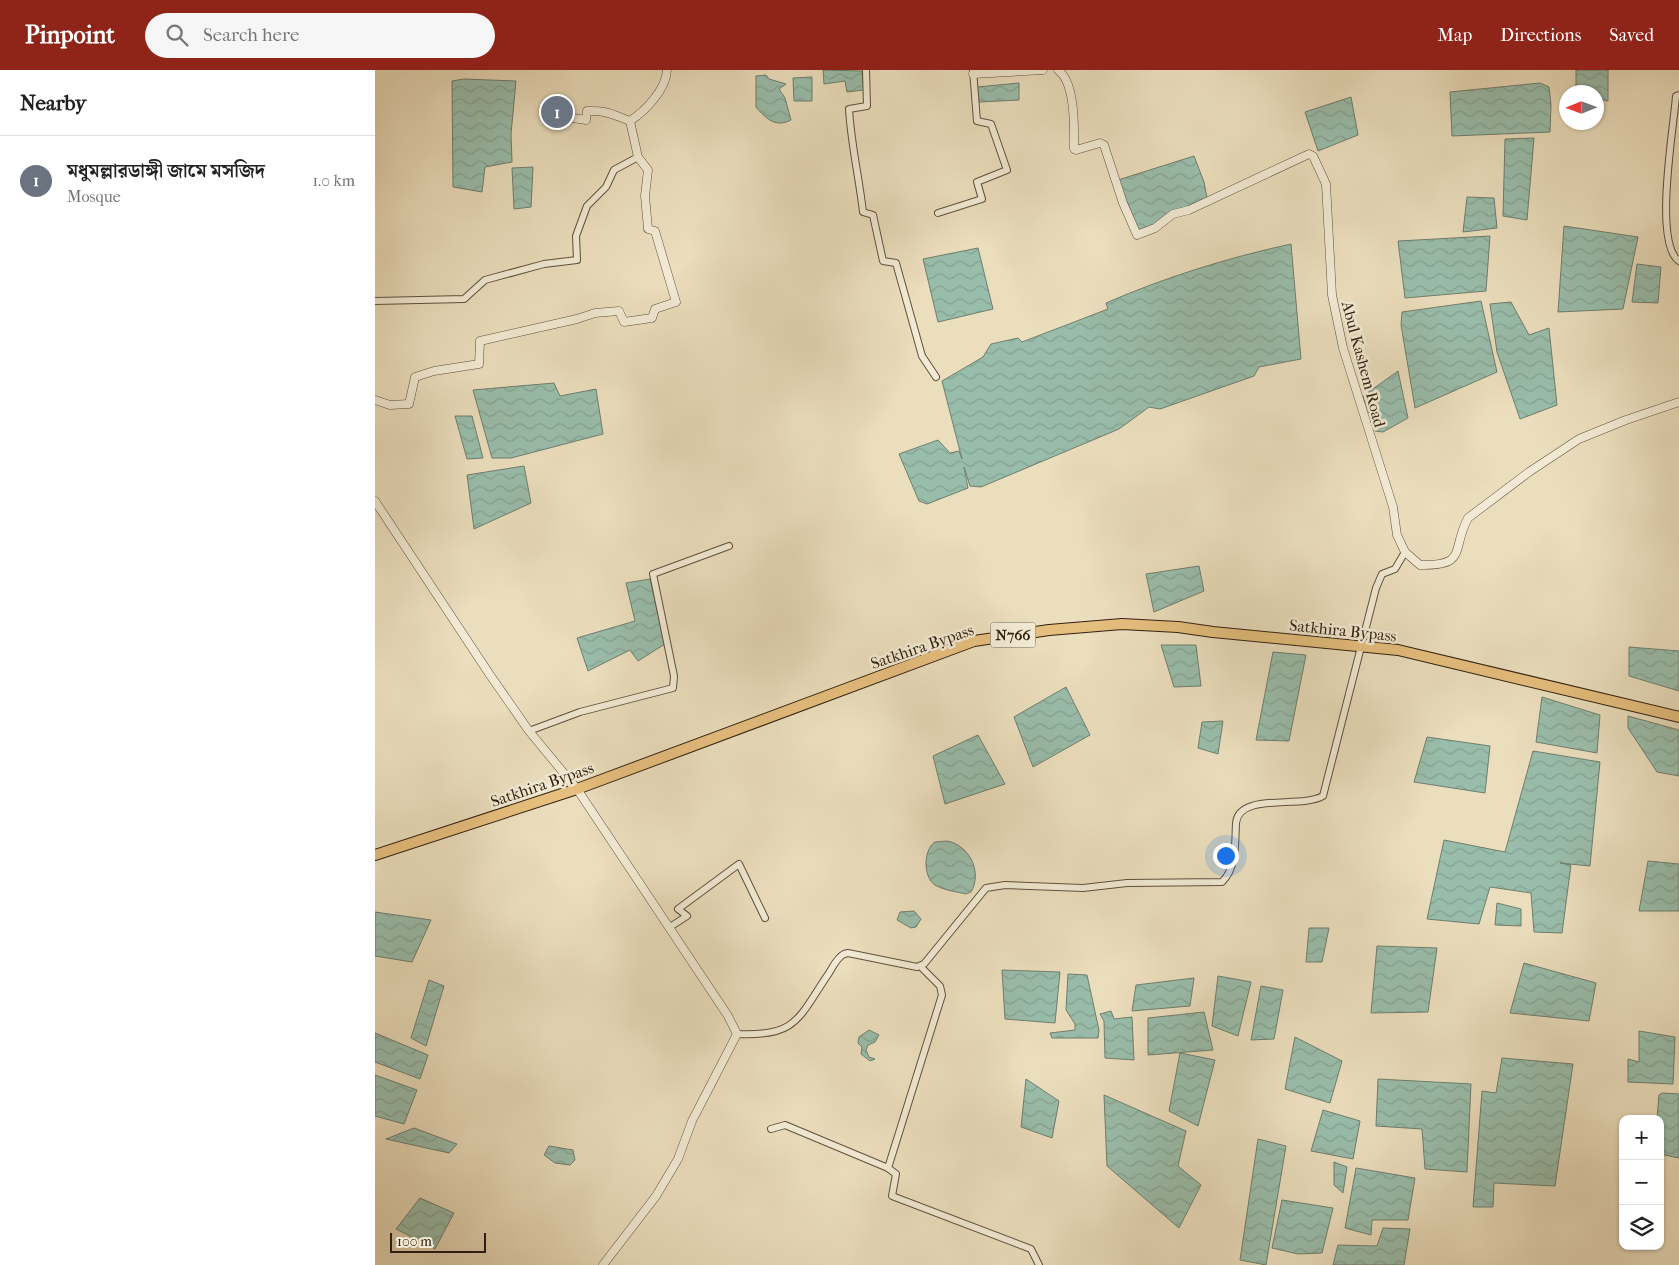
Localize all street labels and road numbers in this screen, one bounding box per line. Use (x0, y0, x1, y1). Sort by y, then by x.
street label: Abul Kashem Road (1337, 298, 1390, 430)
street label: Satkhira Bypass (1288, 615, 1398, 646)
street label: Satkhira Bypass (868, 620, 976, 673)
road number: N766 (991, 622, 1035, 648)
street label: Satkhira Bypass (488, 758, 596, 811)

